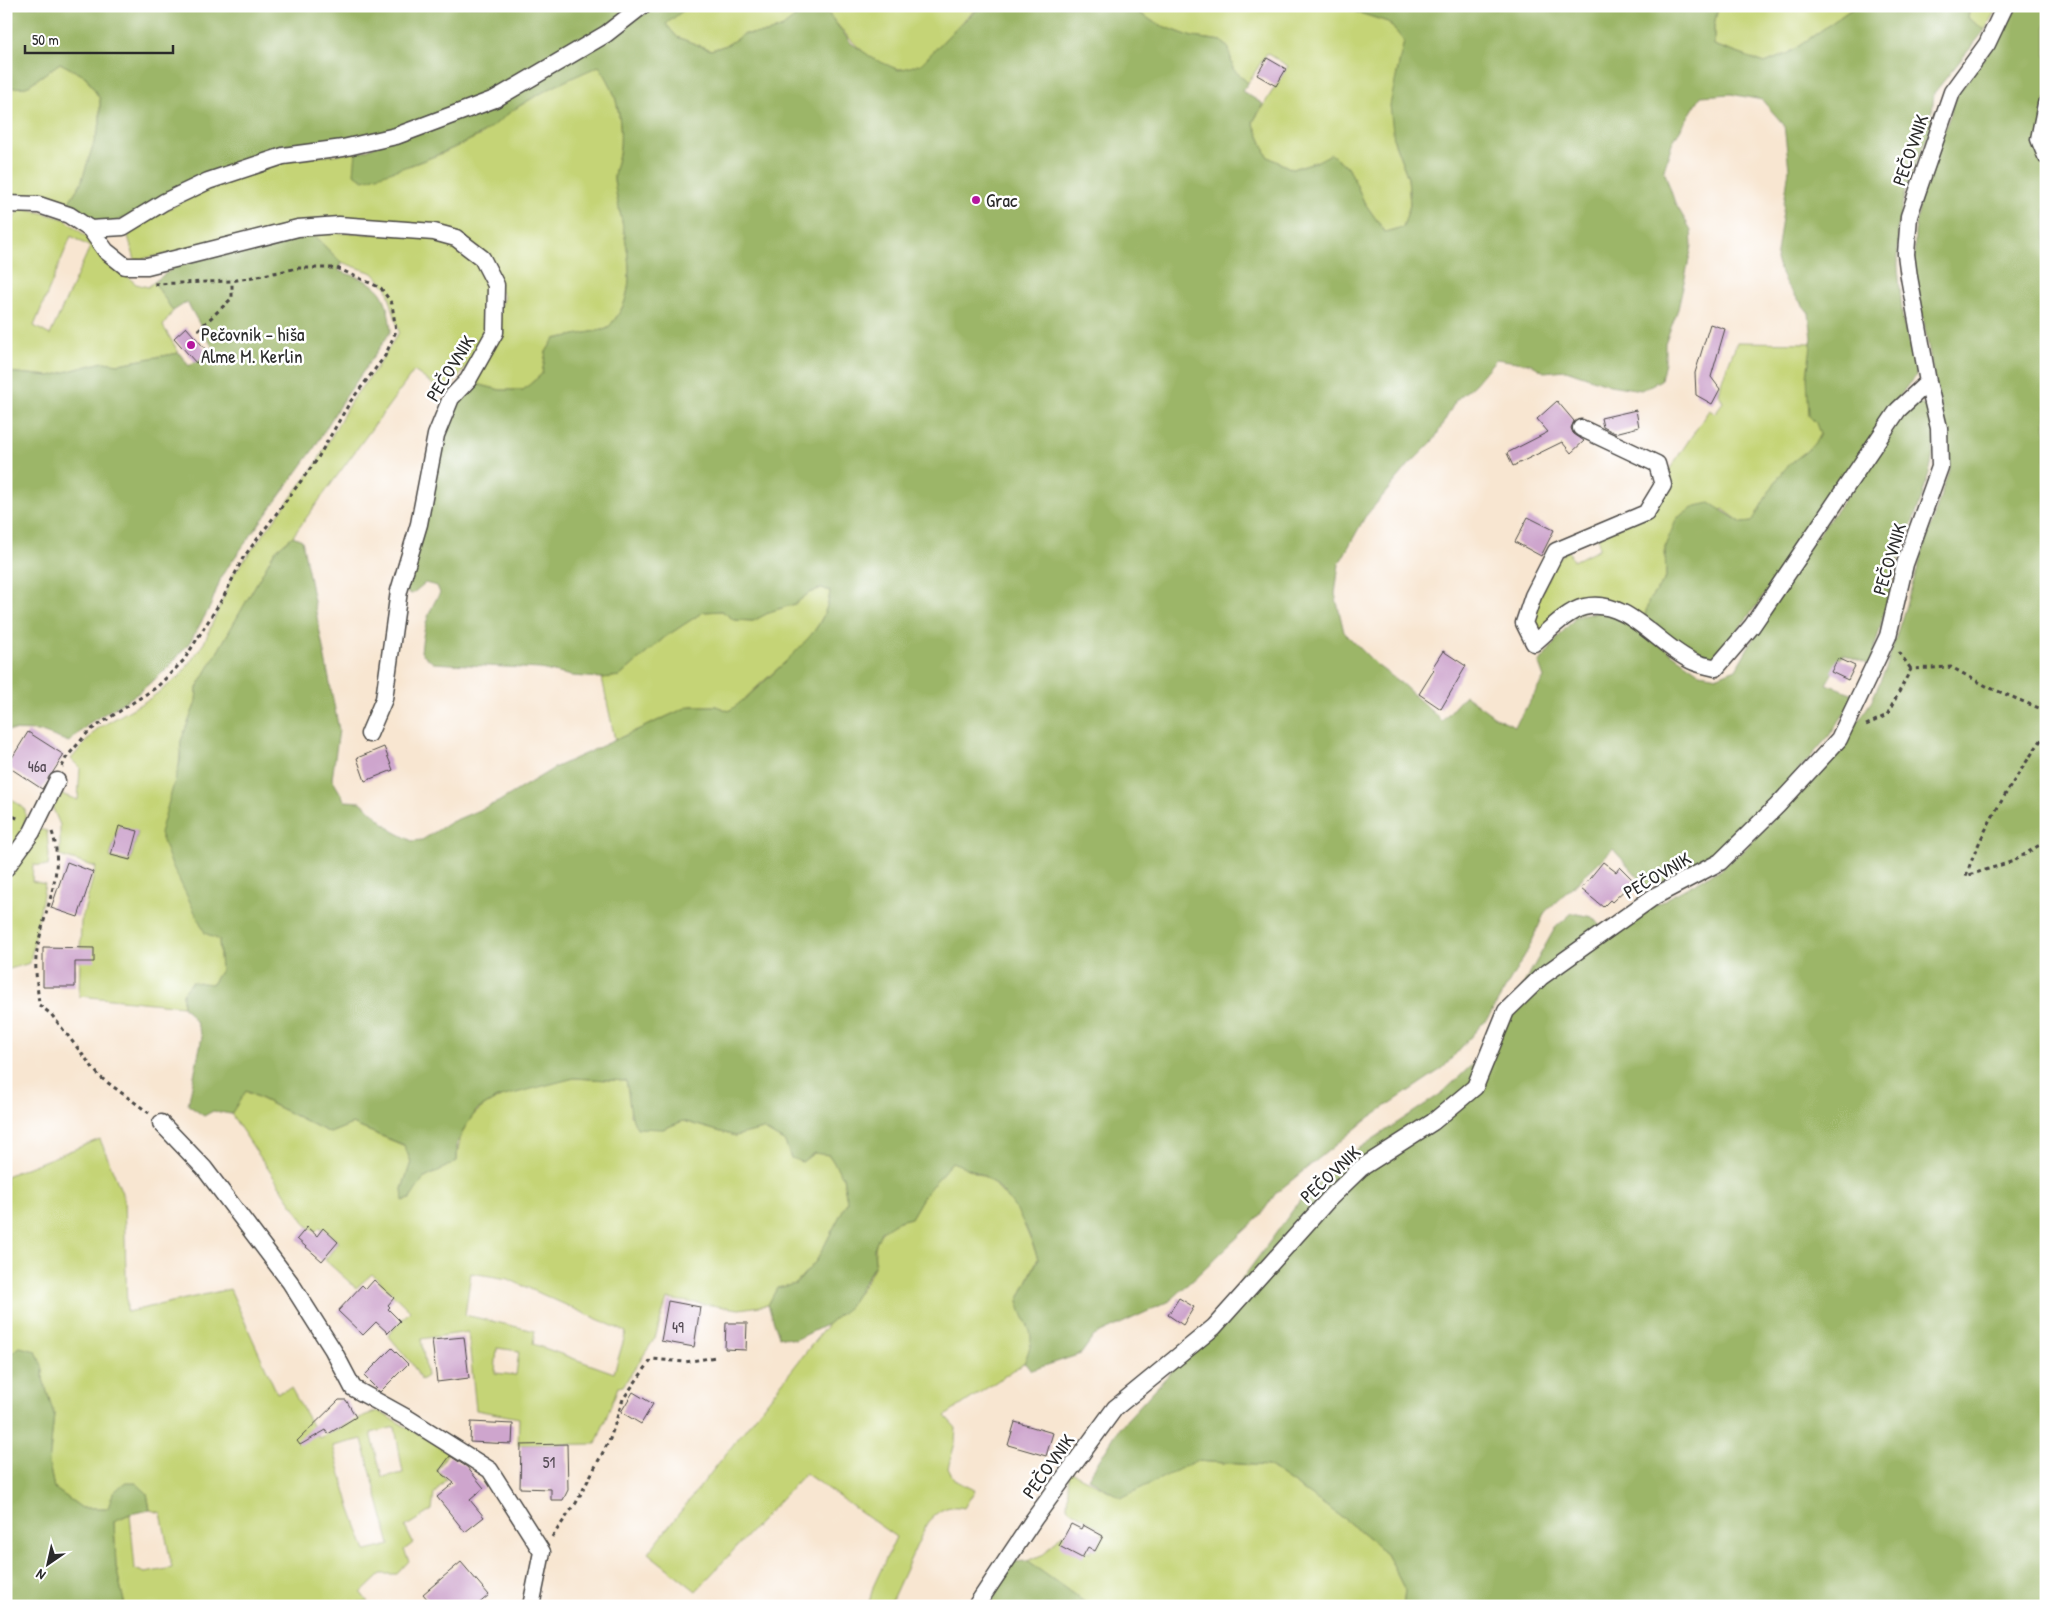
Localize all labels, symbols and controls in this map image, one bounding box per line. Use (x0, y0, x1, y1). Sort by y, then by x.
scale bar (25, 22, 172, 54)
text: 50 m (32, 29, 59, 50)
street label: PEČOVNIK (1886, 111, 1934, 189)
place label: Grac (986, 187, 1018, 213)
marker: Grac (970, 194, 982, 206)
place label: Pečovnik - hiša Alme M. Kerlin (201, 321, 305, 369)
street label: PEČOVNIK (419, 330, 481, 406)
marker: Pečovnik - hiša Alme M. Kerlin (185, 339, 197, 351)
street label: PEČOVNIK (1866, 520, 1912, 598)
house number: 46a (28, 755, 46, 777)
street label: PEČOVNIK (1619, 845, 1695, 905)
street label: PEČOVNIK (1294, 1139, 1366, 1209)
house number: 49 (672, 1316, 684, 1338)
street label: PEČOVNIK (1016, 1428, 1080, 1503)
house number: 51 (543, 1451, 555, 1473)
north arrow (22, 1540, 72, 1590)
text: N (32, 1565, 49, 1585)

